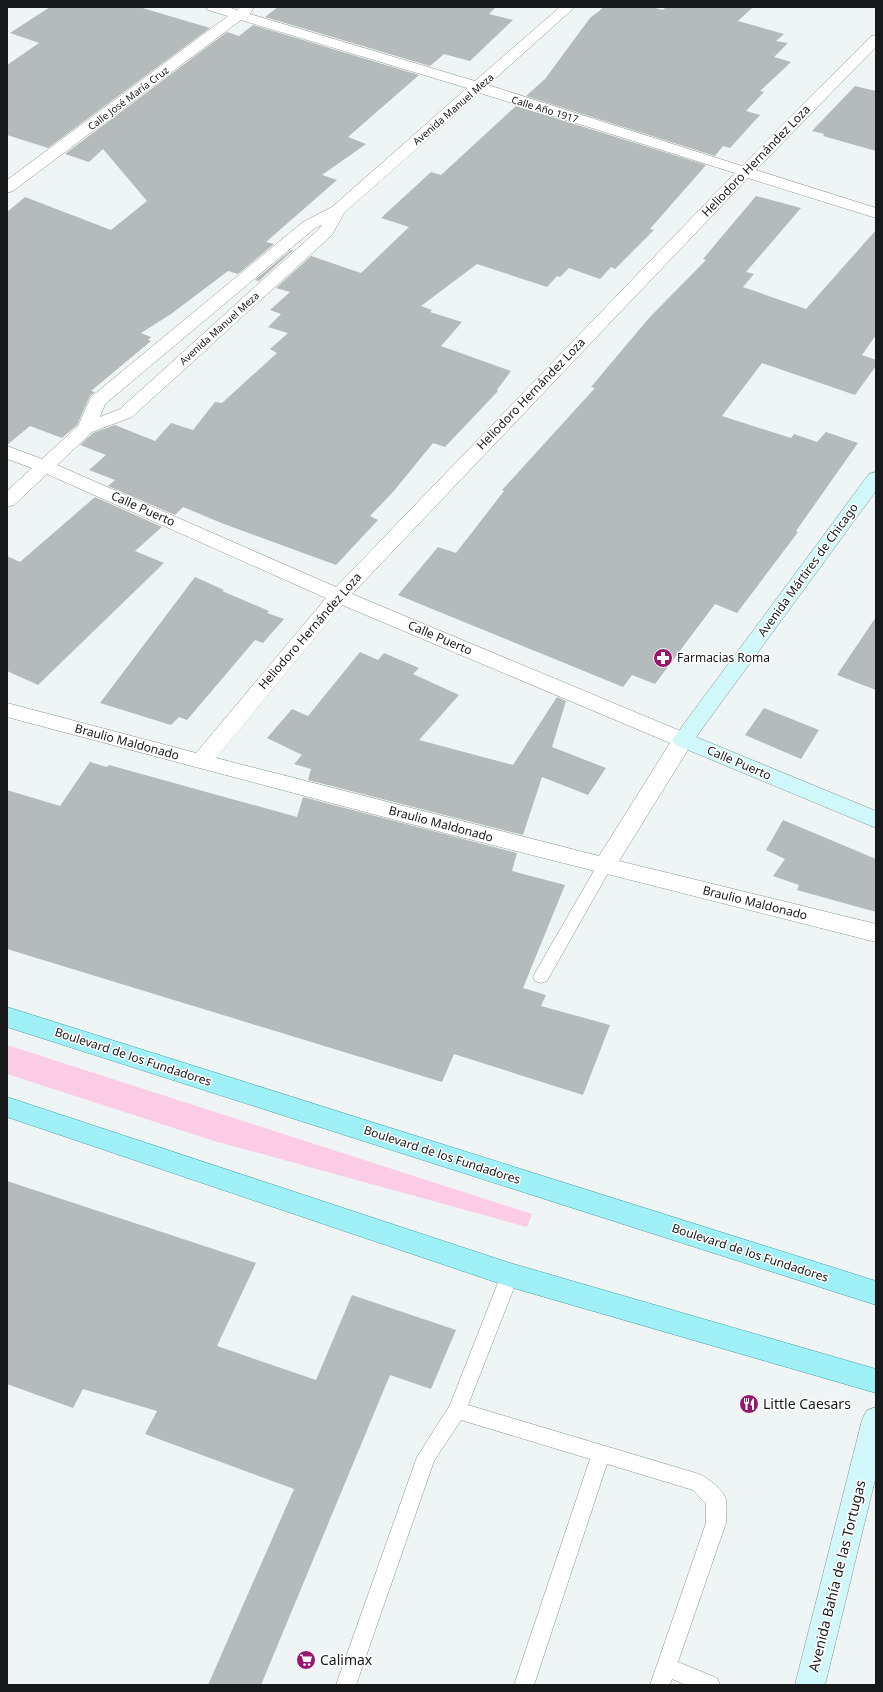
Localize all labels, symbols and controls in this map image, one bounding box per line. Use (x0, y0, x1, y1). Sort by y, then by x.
street label: Calle José María Cruz (85, 63, 172, 133)
street label: Avenida Manuel Meza (410, 70, 496, 148)
street label: Calle Año 1917 (510, 92, 581, 126)
street label: Heliodoro Hernández Loza (698, 101, 814, 220)
street label: Avenida Manuel Meza (176, 288, 262, 368)
street label: Heliodoro Hernández Loza (473, 334, 589, 453)
street label: Calle Puerto (109, 487, 178, 530)
street label: Avenida Mártires de Chicago (753, 500, 862, 640)
street label: Heliodoro Hernández Loza (254, 569, 365, 693)
street label: Calle Puerto (405, 616, 475, 659)
pharmacy icon: Farmacias Roma (652, 647, 674, 669)
place label: Farmacias Roma (677, 649, 770, 666)
street label: Braulio Maldonado (73, 719, 181, 764)
street label: Calle Puerto (704, 741, 774, 784)
street label: Braulio Maldonado (387, 801, 495, 846)
street label: Braulio Maldonado (701, 881, 809, 924)
street label: Boulevard de los Fundadores (53, 1023, 214, 1090)
street label: Boulevard de los Fundadores (362, 1121, 523, 1188)
street label: Boulevard de los Fundadores (670, 1219, 831, 1286)
restaurant icon: Little Caesars (738, 1393, 760, 1415)
place label: Little Caesars (763, 1394, 851, 1413)
street label: Avenida Bahía de las Tortugas (803, 1478, 870, 1674)
supermarket icon: Calimax (295, 1649, 317, 1671)
place label: Calimax (320, 1650, 373, 1669)

